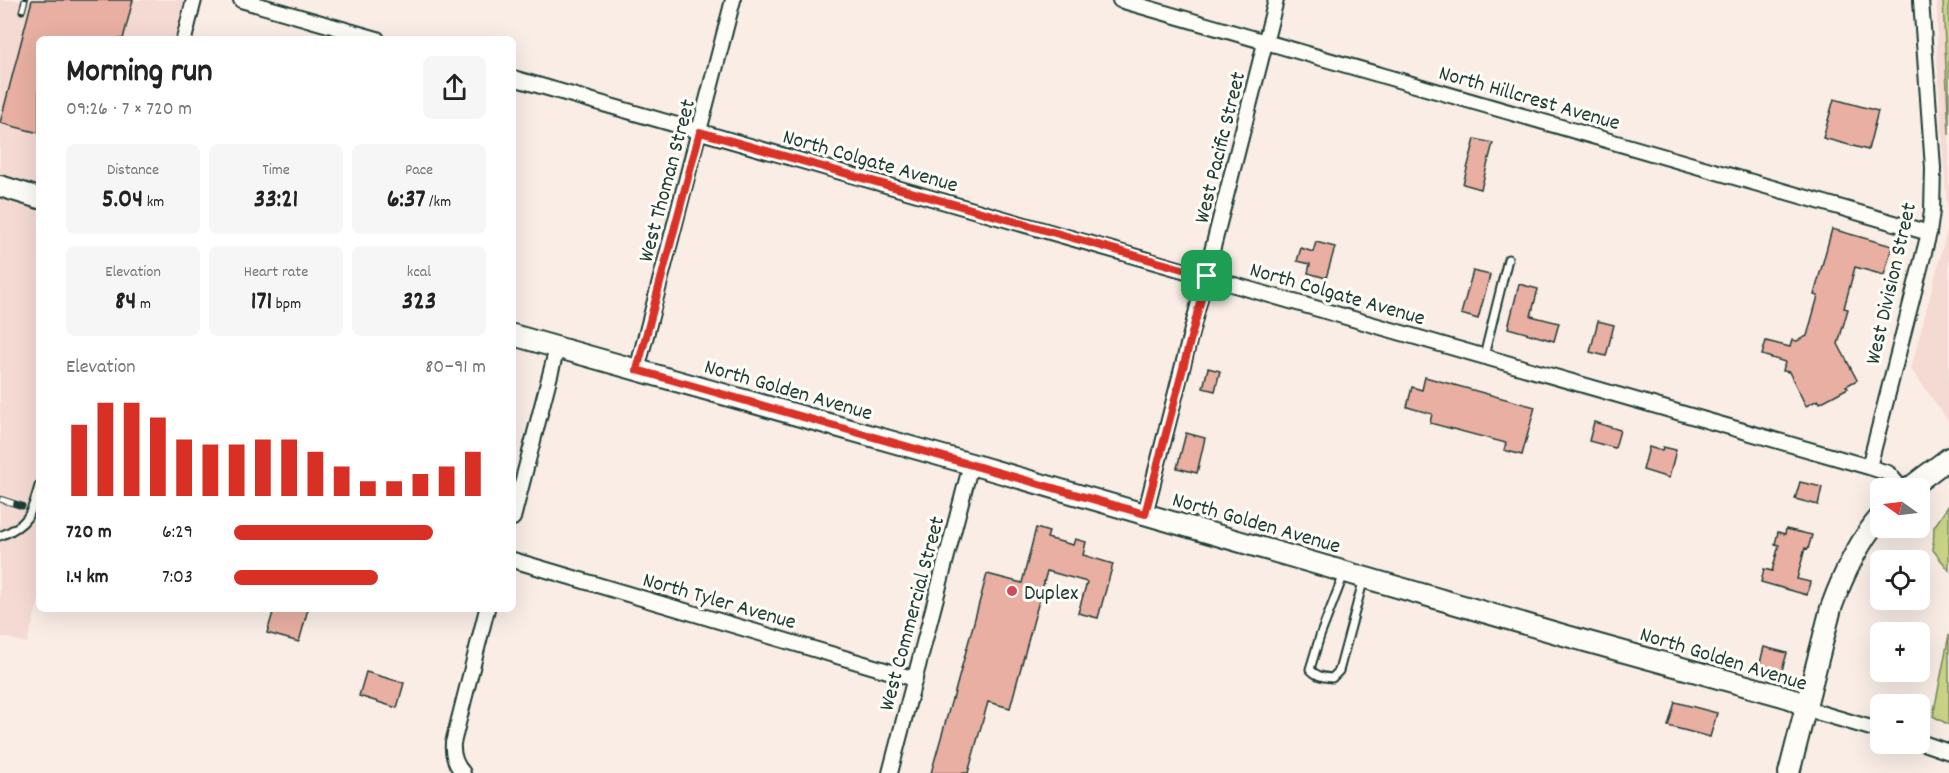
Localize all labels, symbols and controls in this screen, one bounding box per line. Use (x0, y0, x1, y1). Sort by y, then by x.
text: Morning run (66, 50, 213, 97)
button: share (423, 56, 486, 119)
street label: North Hillcrest Avenue (1435, 59, 1623, 140)
street label: West Pacific Street (1188, 69, 1255, 227)
text: 09:26 · 7 × 720 m (66, 96, 192, 124)
street label: West Thoman Street (632, 96, 705, 266)
street label: North Colgate Avenue (779, 123, 961, 202)
text: Distance (107, 159, 159, 182)
text: Time (262, 159, 290, 182)
text: Pace (405, 159, 433, 182)
text: 5.04 (102, 182, 143, 219)
text: 33:21 (254, 182, 298, 219)
text: 6:37 (387, 182, 425, 219)
text: km (143, 191, 164, 214)
text: /km (425, 191, 451, 214)
street label: West Division Street (1859, 200, 1926, 368)
pin (1181, 250, 1232, 301)
street label: North Colgate Avenue (1246, 256, 1428, 335)
icon: arrive (1190, 259, 1223, 292)
text: Elevation (105, 261, 161, 284)
text: Heart rate (244, 261, 308, 284)
text: kcal (407, 261, 431, 284)
text: 84 (115, 284, 136, 321)
text: 171 (251, 284, 272, 321)
text: 323 (402, 284, 436, 321)
text: m (136, 293, 151, 316)
text: bpm (272, 293, 301, 316)
street label: North Golden Avenue (700, 353, 876, 430)
text: Elevation (66, 354, 136, 382)
text: 80–91 m (425, 354, 486, 382)
north arrow (1870, 478, 1930, 538)
map controls (1870, 478, 1930, 754)
street label: North Golden Avenue (1168, 486, 1344, 563)
street label: West Commercial Street (872, 513, 954, 715)
text: 720 m (66, 519, 112, 547)
text: 6:29 (162, 519, 193, 547)
button: locate (1870, 550, 1930, 610)
text: 1.4 km (66, 564, 109, 592)
text: 7:03 (162, 564, 193, 592)
street label: North Tyler Avenue (639, 566, 799, 639)
place label: Duplex (1024, 579, 1078, 610)
marker: Duplex (1005, 584, 1019, 598)
street label: North Golden Avenue (1635, 620, 1811, 701)
button: + (1870, 622, 1930, 682)
button: − (1870, 694, 1930, 754)

